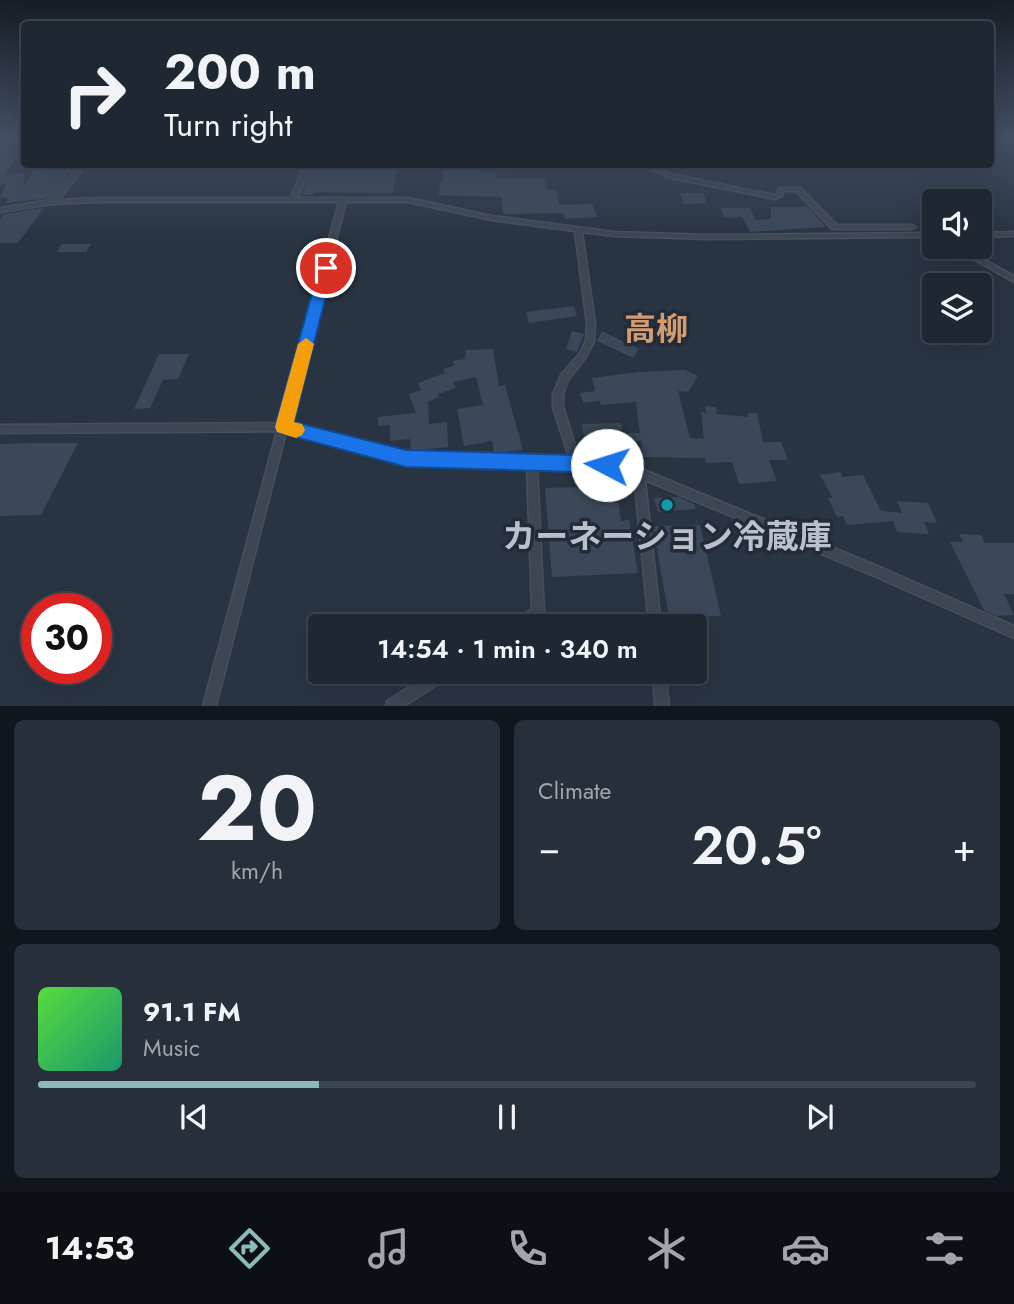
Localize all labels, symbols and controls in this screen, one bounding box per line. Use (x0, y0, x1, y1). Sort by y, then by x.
text: 200 m (164, 37, 316, 107)
icon: right (49, 49, 140, 140)
text: Turn right (164, 102, 293, 148)
map controls (922, 189, 992, 343)
button: sound (922, 189, 992, 259)
pin (296, 238, 356, 298)
icon: arrive (307, 249, 345, 287)
button: layers (922, 273, 992, 343)
district label: 高柳 (624, 306, 688, 352)
position arrow (570, 428, 644, 502)
marker: カーネーション冷蔵庫 (659, 497, 675, 513)
place label: カーネーション冷蔵庫 (502, 513, 832, 560)
speed limit sign: 30 (21, 593, 112, 684)
text: 14:54 · 1 min · 340 m (377, 630, 638, 668)
text: 20 (197, 743, 317, 874)
text: Climate (538, 774, 611, 808)
text: 20.5° (692, 808, 821, 884)
text: − (538, 820, 560, 875)
text: + (953, 820, 976, 875)
text: km/h (231, 854, 283, 888)
text: 91.1 FM (143, 993, 241, 1031)
text: Music (143, 1031, 200, 1065)
icon: previous (175, 1098, 213, 1136)
icon: pause (488, 1098, 526, 1136)
icon: next (801, 1098, 839, 1136)
icon: directions (225, 1224, 274, 1273)
icon: music (364, 1224, 413, 1273)
icon: phone (503, 1224, 552, 1273)
icon: climate (642, 1224, 691, 1273)
icon: car (781, 1224, 830, 1273)
icon: filters (920, 1224, 969, 1273)
text: 14:53 (45, 1225, 134, 1271)

